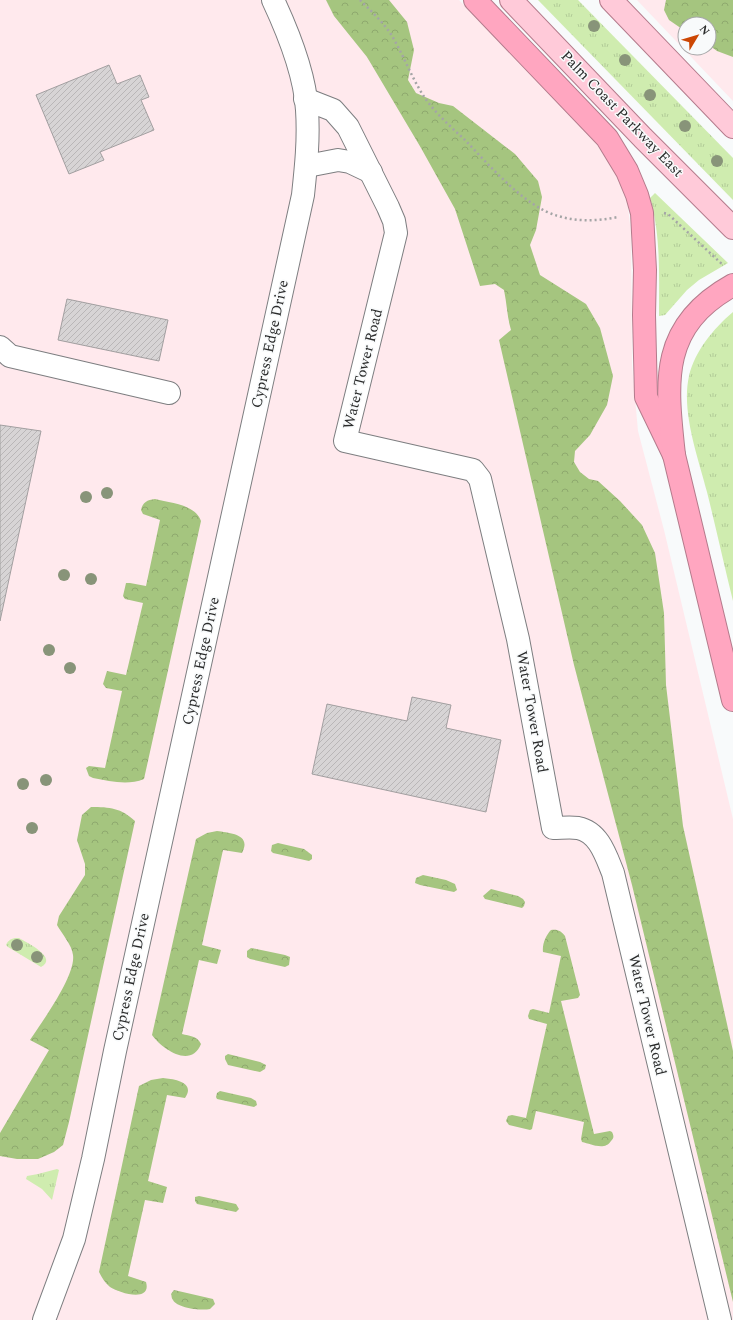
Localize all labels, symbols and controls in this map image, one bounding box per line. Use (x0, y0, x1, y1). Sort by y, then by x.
north arrow (677, 16, 717, 56)
text: N (695, 21, 714, 39)
street label: Palm Coast Parkway East (555, 45, 689, 183)
street label: Cypress Edge Drive (245, 278, 295, 410)
street label: Water Tower Road (337, 306, 389, 432)
street label: Cypress Edge Drive (176, 595, 226, 727)
street label: Water Tower Road (510, 649, 554, 775)
street label: Cypress Edge Drive (106, 911, 156, 1043)
street label: Water Tower Road (622, 952, 672, 1078)

